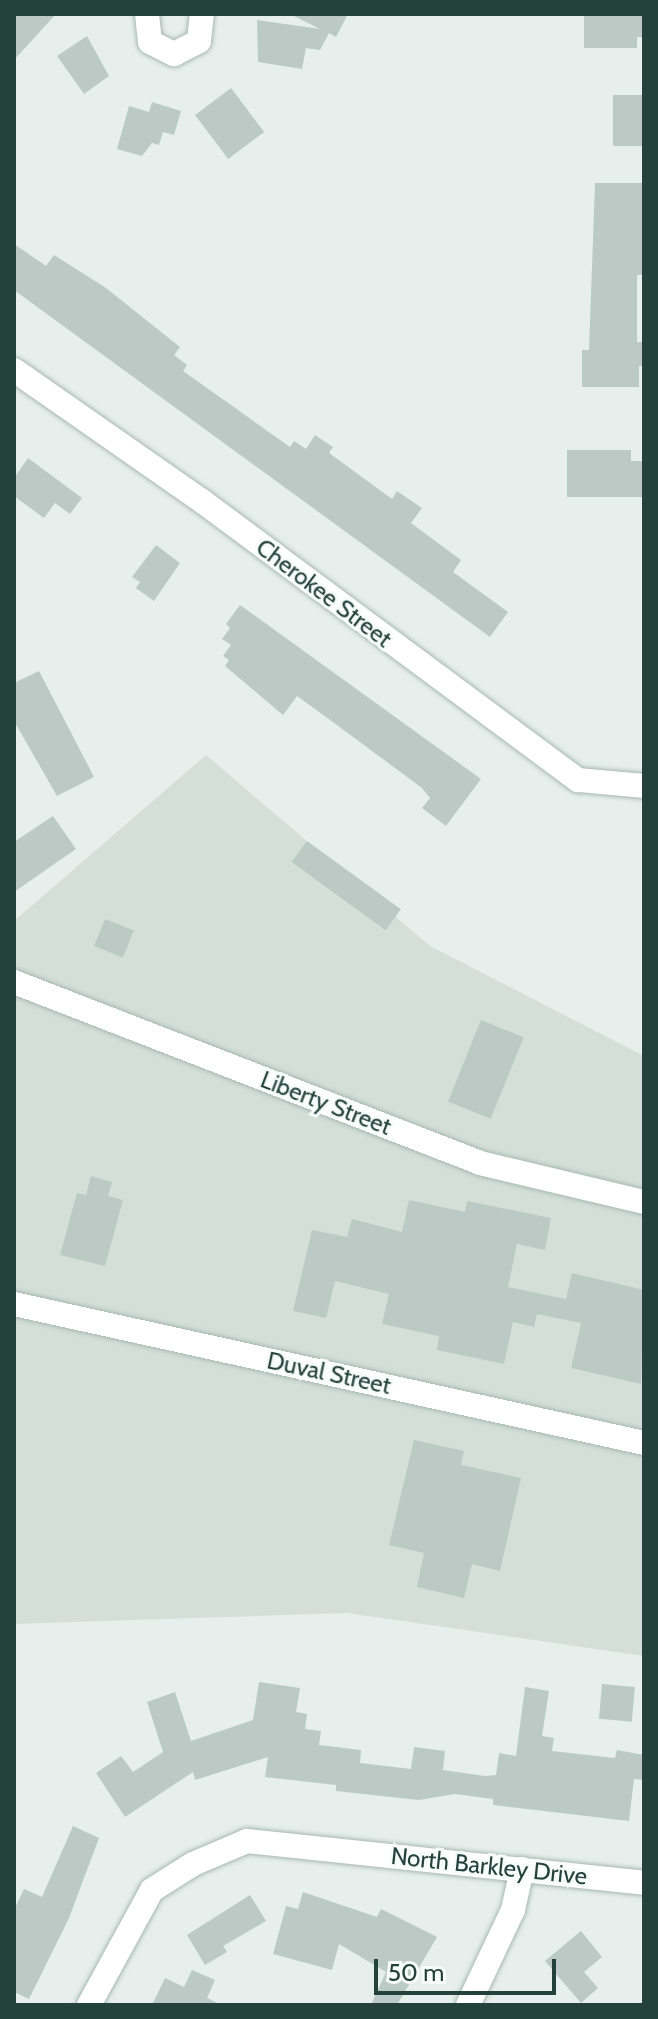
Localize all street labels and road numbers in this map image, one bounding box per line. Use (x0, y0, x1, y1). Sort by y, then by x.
street label: Cherokee Street (250, 533, 398, 653)
street label: Liberty Street (257, 1065, 395, 1141)
street label: Duval Street (264, 1346, 394, 1400)
street label: North Barkley Drive (389, 1841, 589, 1891)

